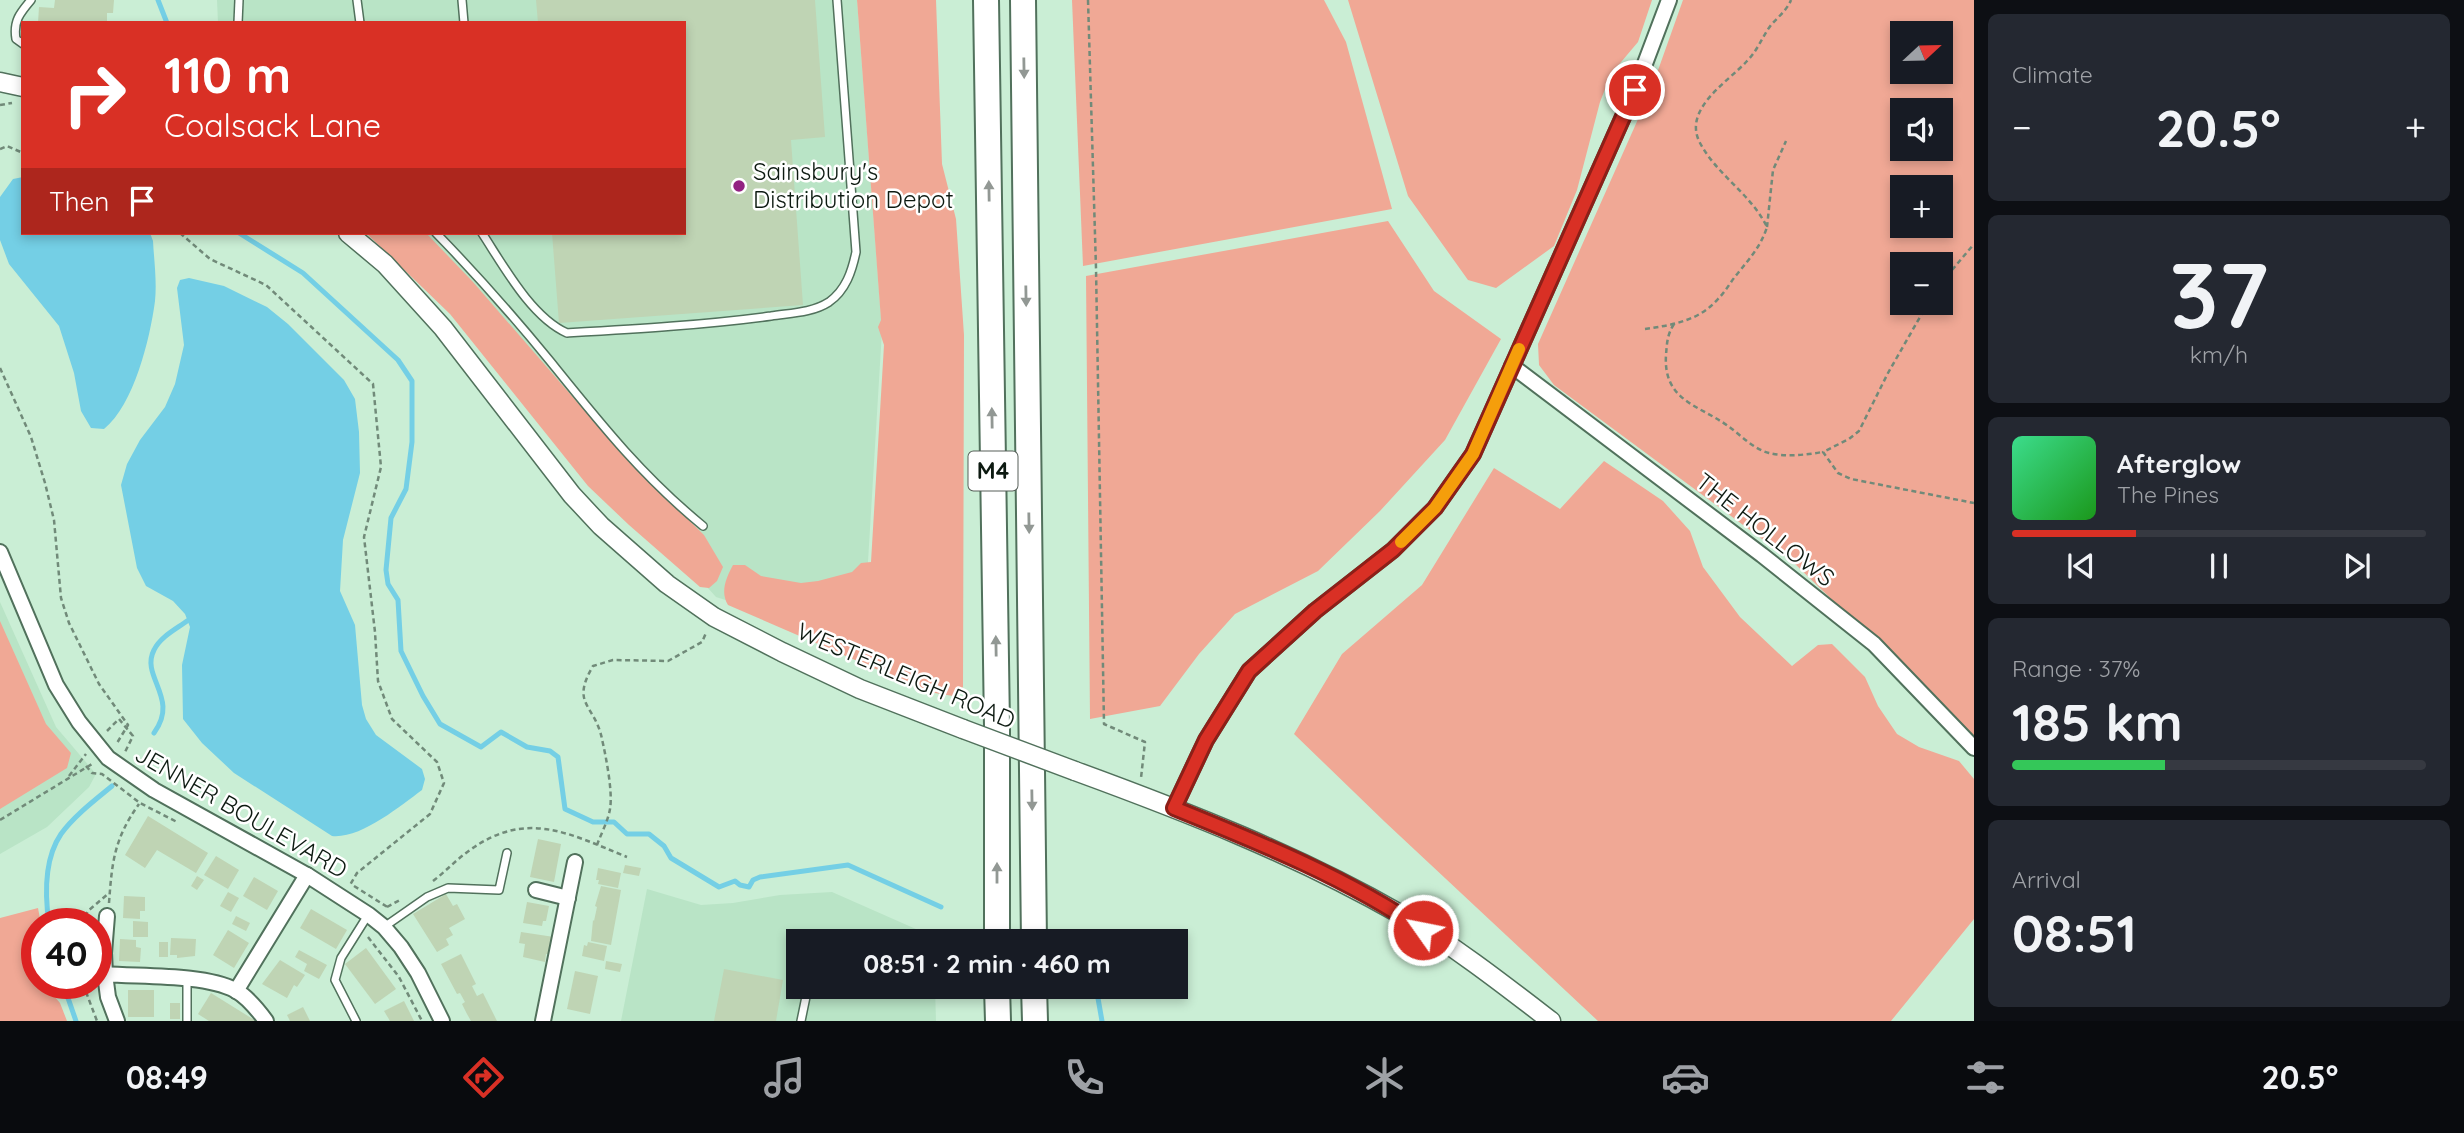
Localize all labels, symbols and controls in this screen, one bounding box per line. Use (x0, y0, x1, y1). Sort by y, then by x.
north arrow (1890, 21, 1953, 84)
map controls (1890, 21, 1953, 315)
text: 110 m (164, 44, 291, 105)
icon: right (49, 49, 140, 140)
one-way arrow (1018, 57, 1030, 79)
pin (1605, 60, 1665, 120)
text: Climate (2012, 60, 2093, 89)
icon: arrive (1616, 71, 1654, 109)
text: 20.5° (2156, 95, 2281, 160)
button: sound (1890, 98, 1953, 161)
text: − (2012, 103, 2032, 151)
text: + (2405, 103, 2426, 151)
text: Coalsack Lane (164, 105, 381, 145)
place label: Sainsbury's Distribution Depot (753, 156, 954, 214)
button: + (1890, 175, 1953, 238)
marker: Sainsbury's Distribution Depot (731, 178, 747, 194)
one-way arrow (983, 180, 995, 202)
icon: arrive (123, 182, 161, 220)
text: Then (49, 185, 109, 218)
text: 37 (2170, 237, 2268, 351)
button: − (1890, 252, 1953, 315)
one-way arrow (1021, 285, 1032, 307)
text: km/h (2190, 340, 2248, 369)
one-way arrow (987, 407, 998, 429)
text: Afterglow (2117, 447, 2241, 480)
road number: M4 (968, 452, 1018, 491)
street label: THE HOLLOWS (1690, 466, 1841, 593)
text: The Pines (2117, 480, 2219, 509)
one-way arrow (1023, 512, 1035, 534)
icon: previous (2062, 547, 2100, 585)
icon: pause (2200, 547, 2238, 585)
icon: next (2338, 547, 2376, 585)
street label: WESTERLEIGH ROAD (793, 615, 1020, 735)
one-way arrow (990, 635, 1002, 657)
text: Range · 37% (2012, 654, 2140, 683)
text: 185 km (2012, 689, 2183, 754)
street label: JENNER BOULEVARD (130, 738, 353, 884)
one-way arrow (1026, 789, 1038, 811)
one-way arrow (991, 862, 1003, 884)
text: Arrival (2012, 865, 2081, 894)
position arrow (1386, 893, 1460, 967)
text: 08:51 (2012, 900, 2137, 965)
speed limit sign: 40 (21, 908, 112, 999)
text: 08:51 · 2 min · 460 m (863, 947, 1111, 980)
icon: directions (459, 1053, 508, 1102)
icon: music (760, 1053, 809, 1102)
icon: phone (1060, 1053, 1109, 1102)
icon: climate (1360, 1053, 1409, 1102)
icon: car (1661, 1053, 1710, 1102)
icon: filters (1961, 1053, 2010, 1102)
text: 08:49 (126, 1057, 208, 1097)
text: 20.5° (2261, 1057, 2338, 1097)

